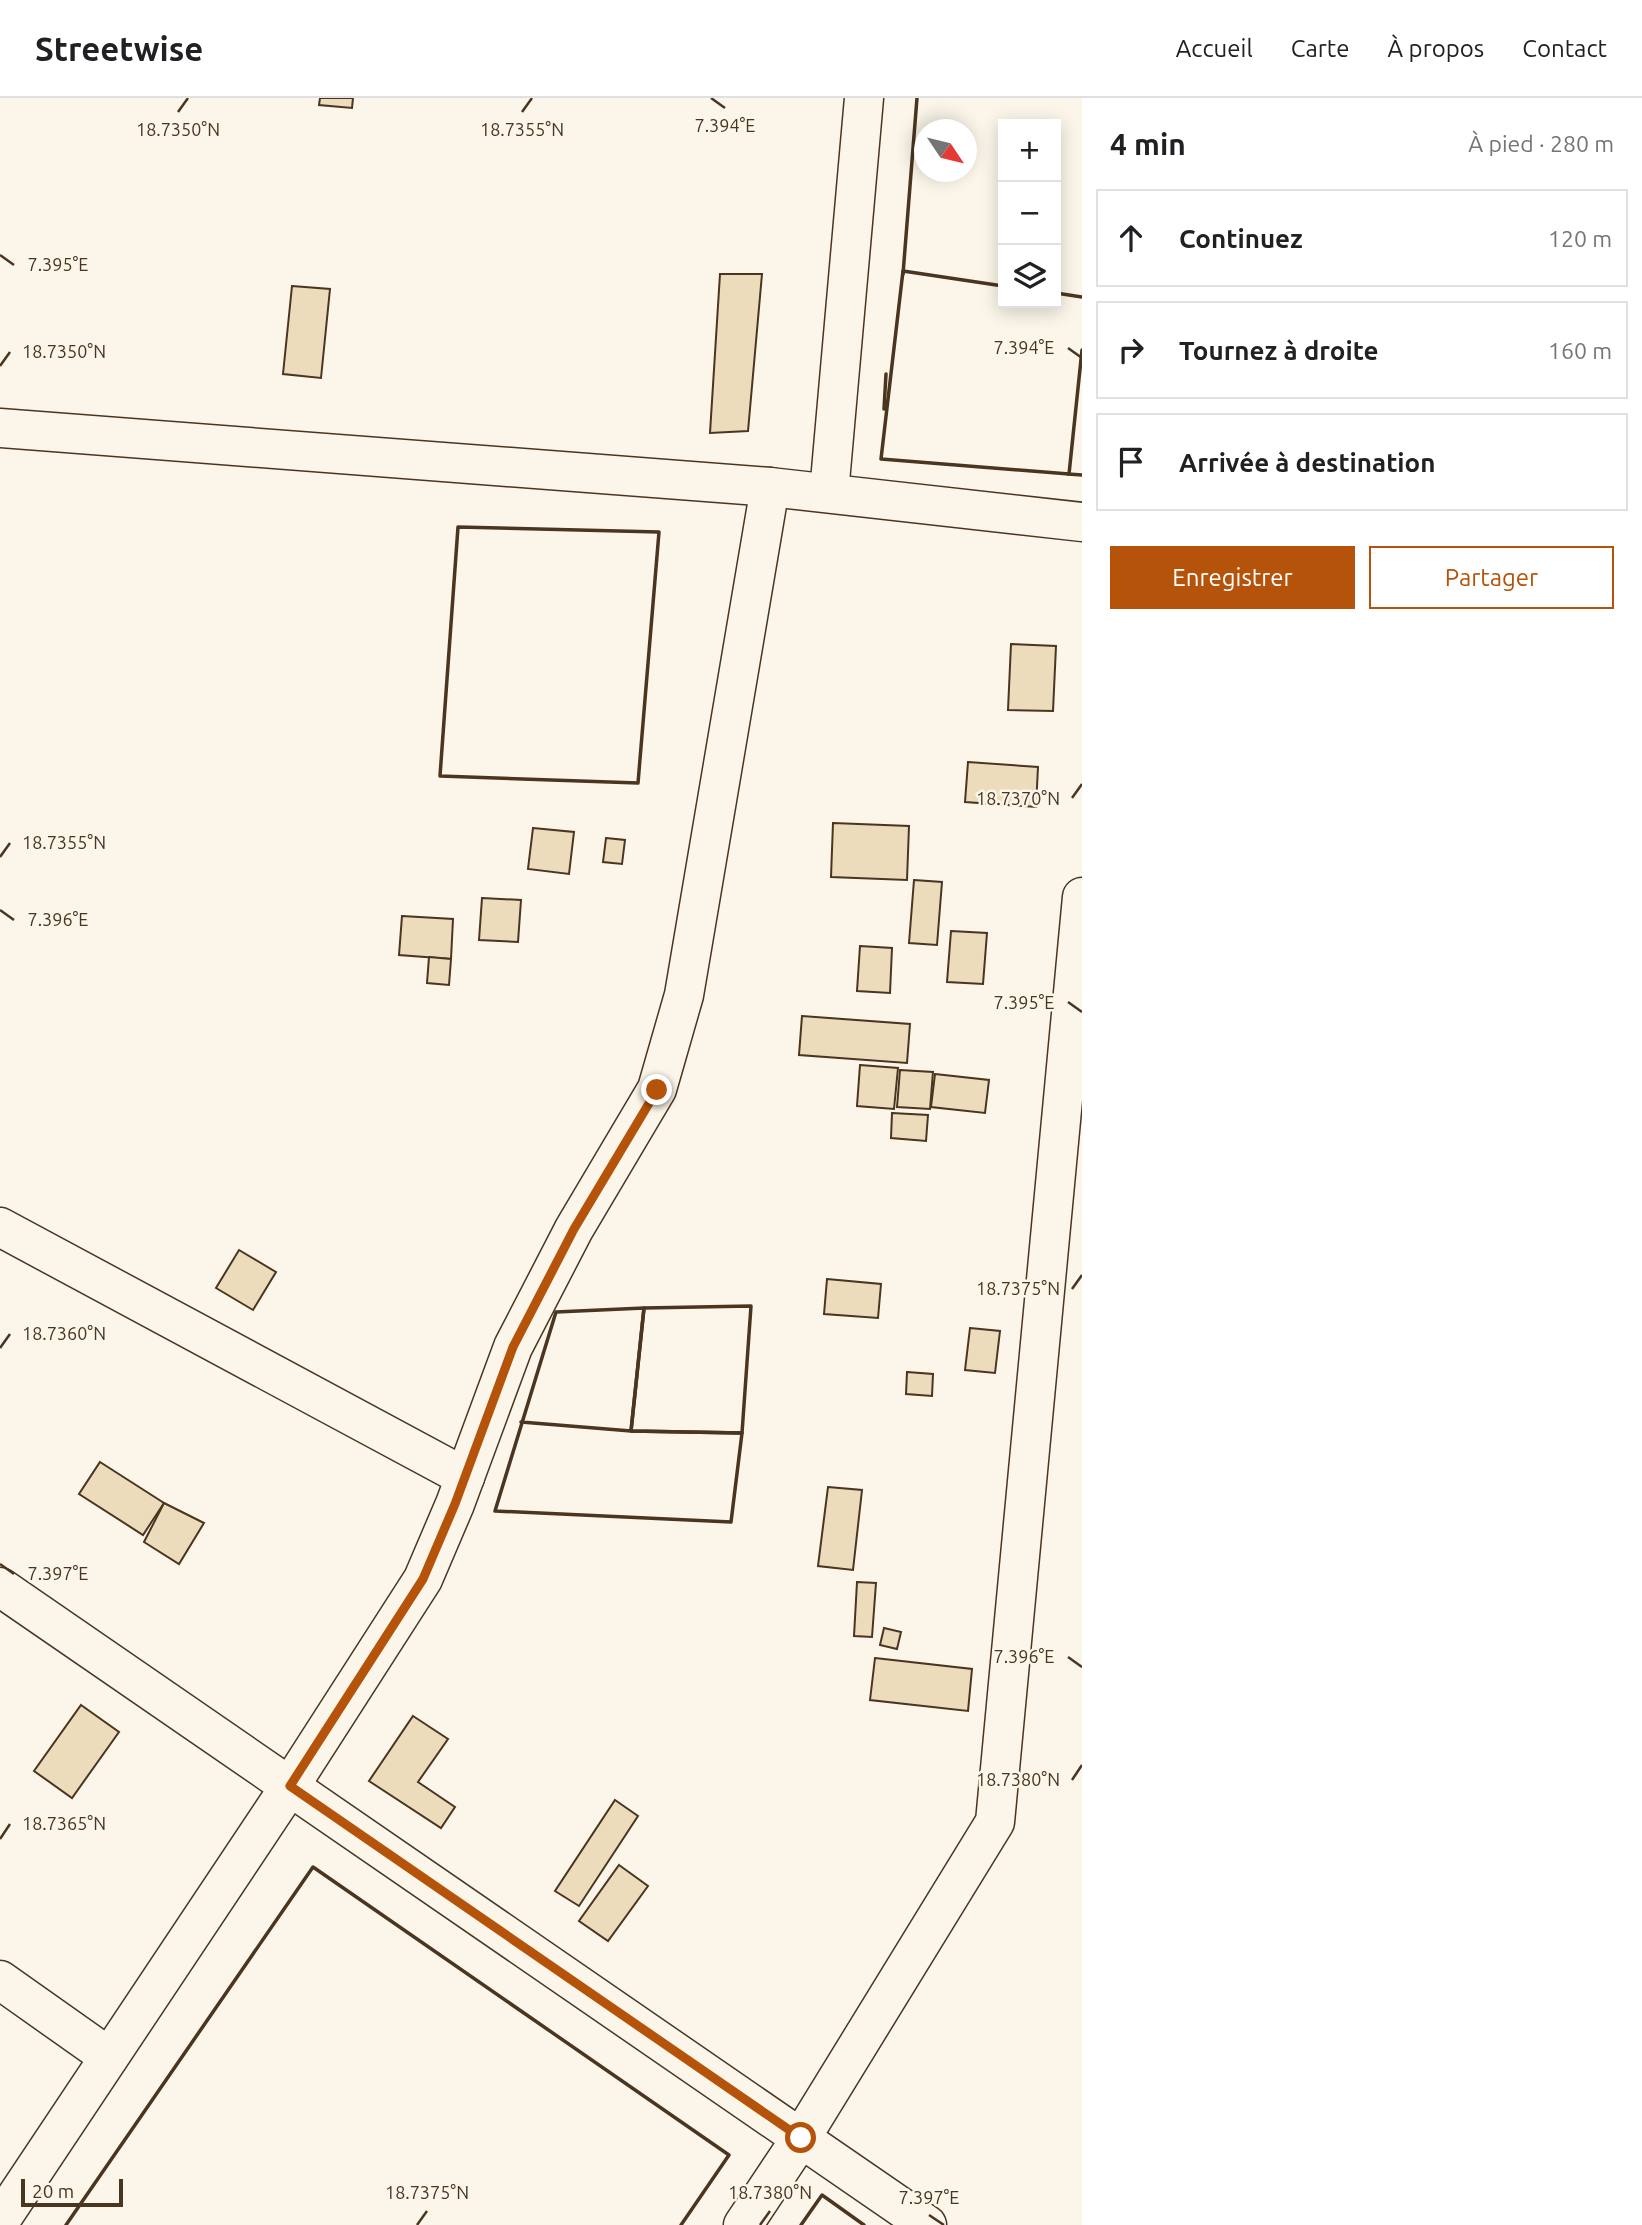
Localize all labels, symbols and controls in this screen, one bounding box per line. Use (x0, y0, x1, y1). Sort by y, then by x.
text: Streetwise (35, 30, 203, 67)
text: Accueil (1176, 35, 1253, 62)
text: Carte (1291, 35, 1350, 62)
text: À propos (1388, 35, 1484, 62)
text: Contact (1522, 35, 1607, 62)
text: 7.394°E (695, 115, 755, 135)
text: 18.7350°N (136, 119, 220, 139)
text: 18.7355°N (480, 119, 564, 139)
north arrow (914, 119, 977, 182)
map controls (998, 119, 1061, 308)
button: + (998, 119, 1061, 182)
text: 4 min (1110, 127, 1186, 161)
text: À pied · 280 m (1468, 131, 1614, 156)
button: − (998, 182, 1061, 245)
icon: ahead (1112, 219, 1150, 257)
text: Continuez (1179, 224, 1303, 253)
text: 120 m (1548, 226, 1612, 251)
button: layers (998, 245, 1061, 308)
text: 7.395°E (28, 254, 88, 274)
icon: right (1112, 331, 1150, 369)
text: Tournez à droite (1179, 336, 1378, 365)
text: 7.394°E (994, 337, 1054, 357)
text: 160 m (1548, 338, 1612, 363)
text: 18.7350°N (22, 341, 106, 361)
icon: arrive (1112, 443, 1150, 481)
text: Arrivée à destination (1179, 448, 1435, 477)
button: Enregistrer (1110, 546, 1355, 609)
button: Partager (1369, 546, 1614, 609)
text: 18.7370°N (976, 788, 1060, 808)
text: 18.7355°N (22, 832, 106, 852)
text: 7.396°E (28, 909, 88, 929)
text: 7.395°E (994, 992, 1054, 1012)
route end (641, 1074, 672, 1105)
text: 18.7375°N (976, 1278, 1060, 1298)
text: 18.7360°N (22, 1323, 106, 1343)
text: 7.397°E (28, 1563, 88, 1583)
text: 7.396°E (994, 1646, 1054, 1666)
text: 18.7380°N (976, 1769, 1060, 1789)
text: 18.7365°N (22, 1813, 106, 1833)
route start (785, 2122, 816, 2153)
scale bar (21, 2176, 122, 2208)
text: 20 m (32, 2180, 74, 2202)
text: 18.7375°N (385, 2182, 469, 2202)
text: 18.7380°N (728, 2182, 812, 2202)
text: 7.397°E (899, 2187, 959, 2207)

